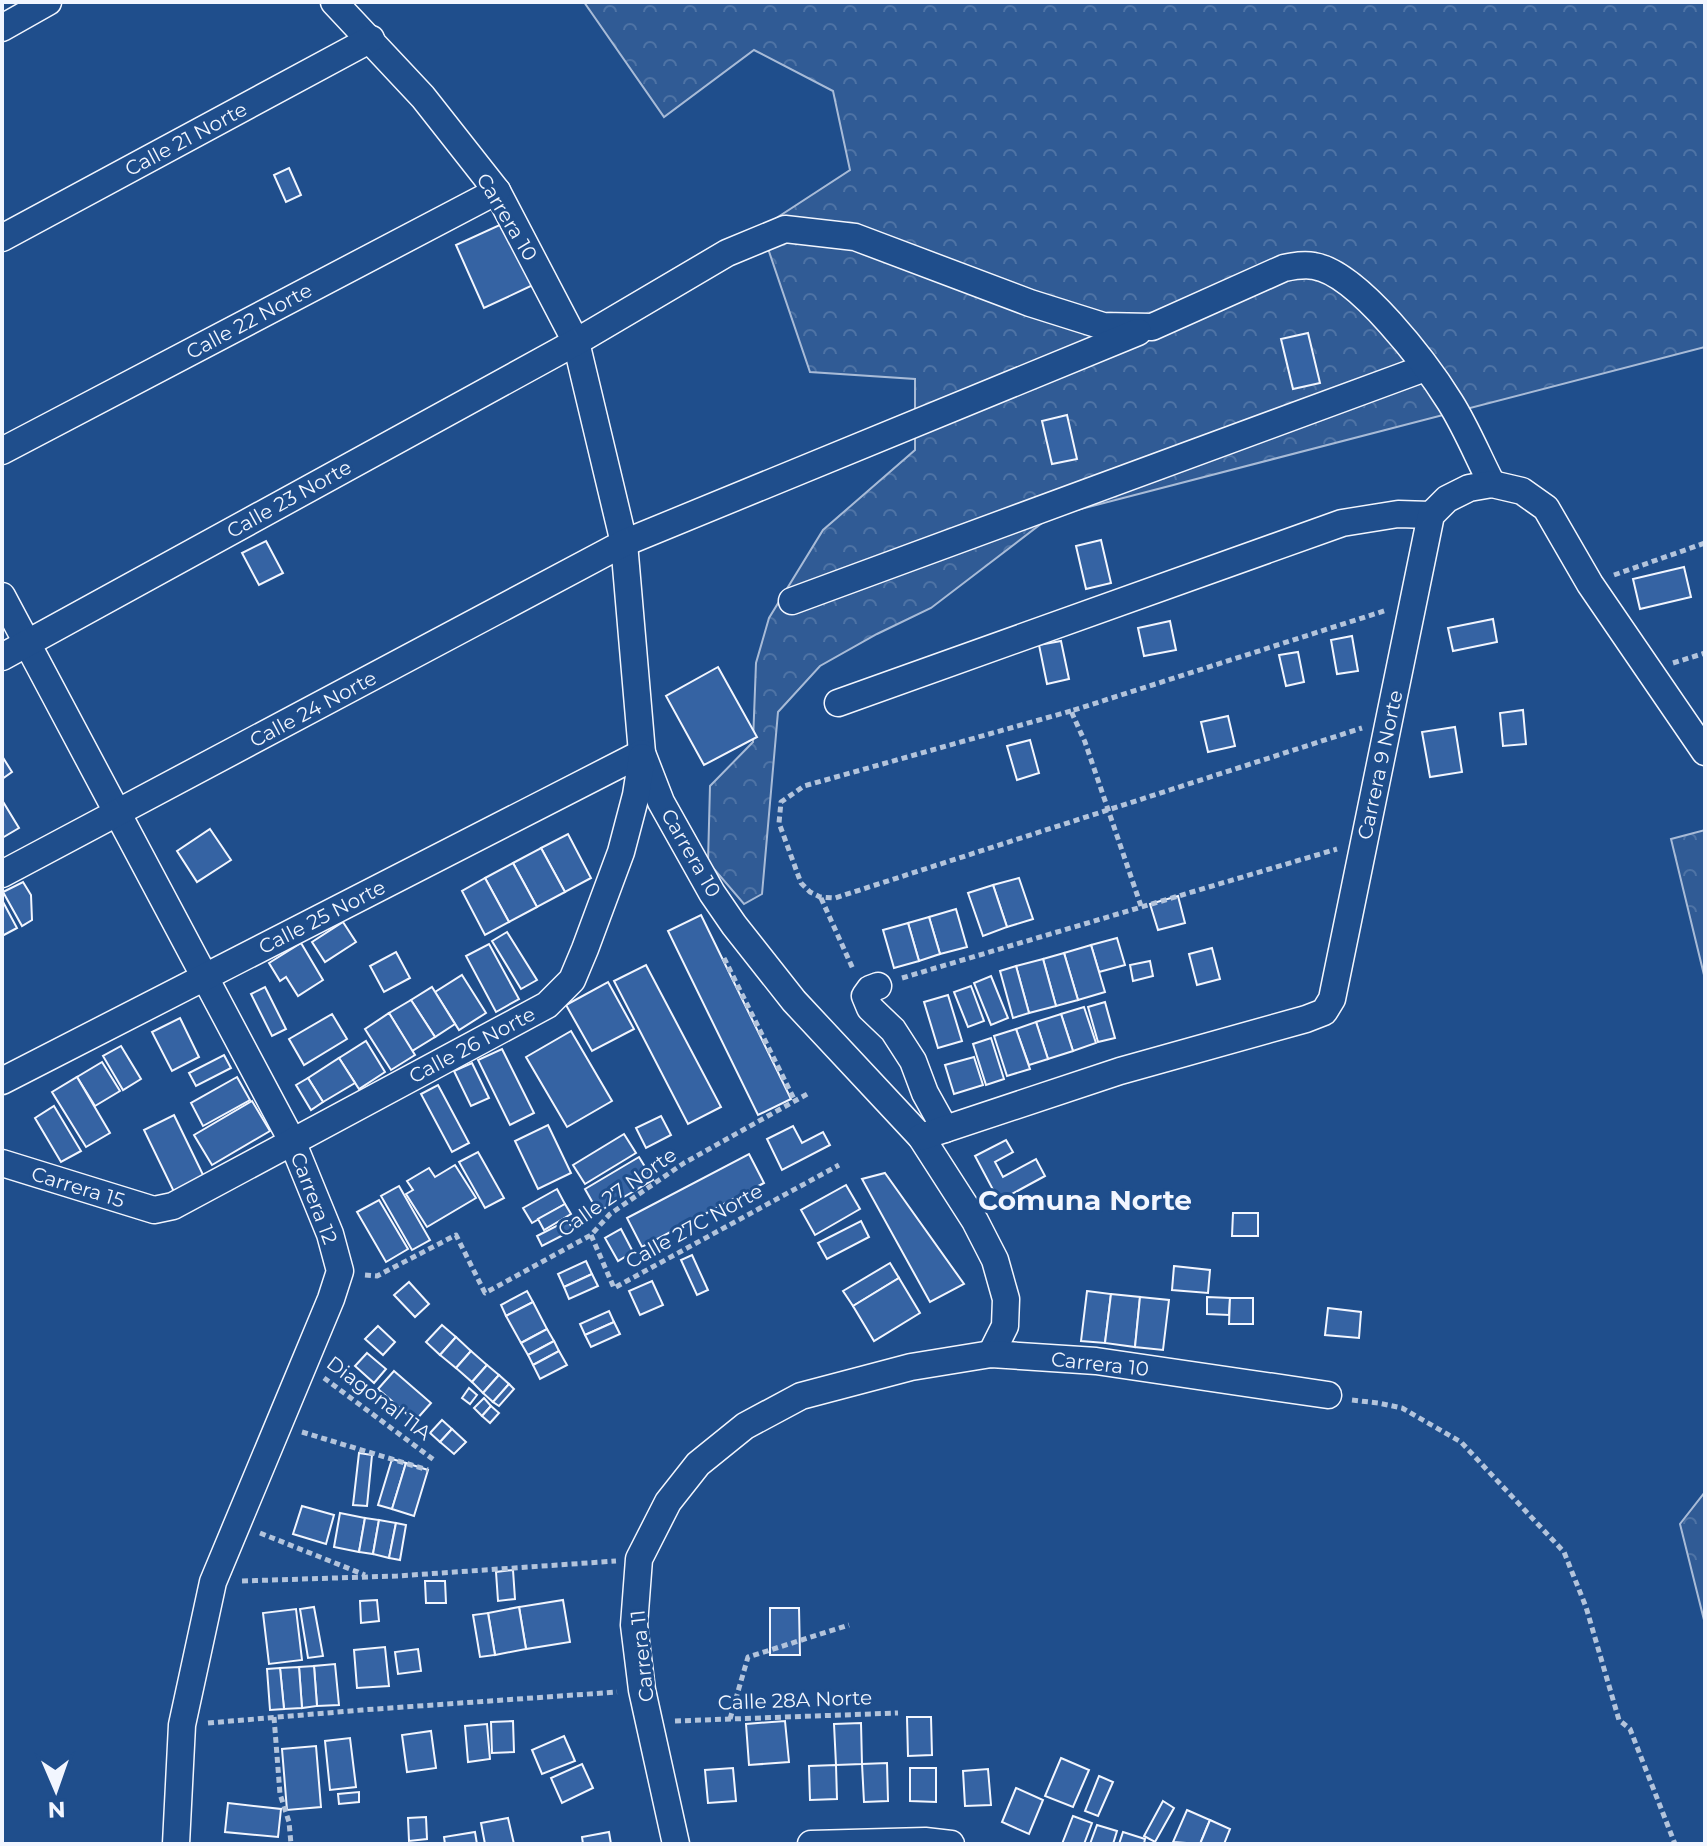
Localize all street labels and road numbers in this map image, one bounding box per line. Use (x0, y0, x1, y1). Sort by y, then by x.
street label: Calle 21 Norte (121, 97, 251, 181)
street label: Carrera 10 (471, 169, 543, 265)
street label: Calle 22 Norte (182, 278, 316, 364)
street label: Calle 23 Norte (223, 455, 355, 543)
street label: Calle 24 Norte (245, 665, 381, 753)
street label: Carrera 9 Norte (1352, 688, 1408, 842)
street label: Carrera 10 (656, 804, 726, 902)
street label: Calle 25 Norte (255, 875, 389, 959)
street label: Calle 26 Norte (405, 1002, 539, 1088)
street label: Calle 27 Norte (553, 1142, 681, 1242)
street label: Carrera 12 (286, 1149, 342, 1247)
street label: Carrera 15 (28, 1161, 128, 1213)
street label: Calle 27C Norte (621, 1178, 767, 1274)
street label: Carrera 10 (1050, 1347, 1150, 1381)
street label: Diagonal 11A (322, 1351, 437, 1445)
street label: Carrera 11 (625, 1609, 659, 1703)
street label: Calle 28A Norte (717, 1685, 873, 1715)

